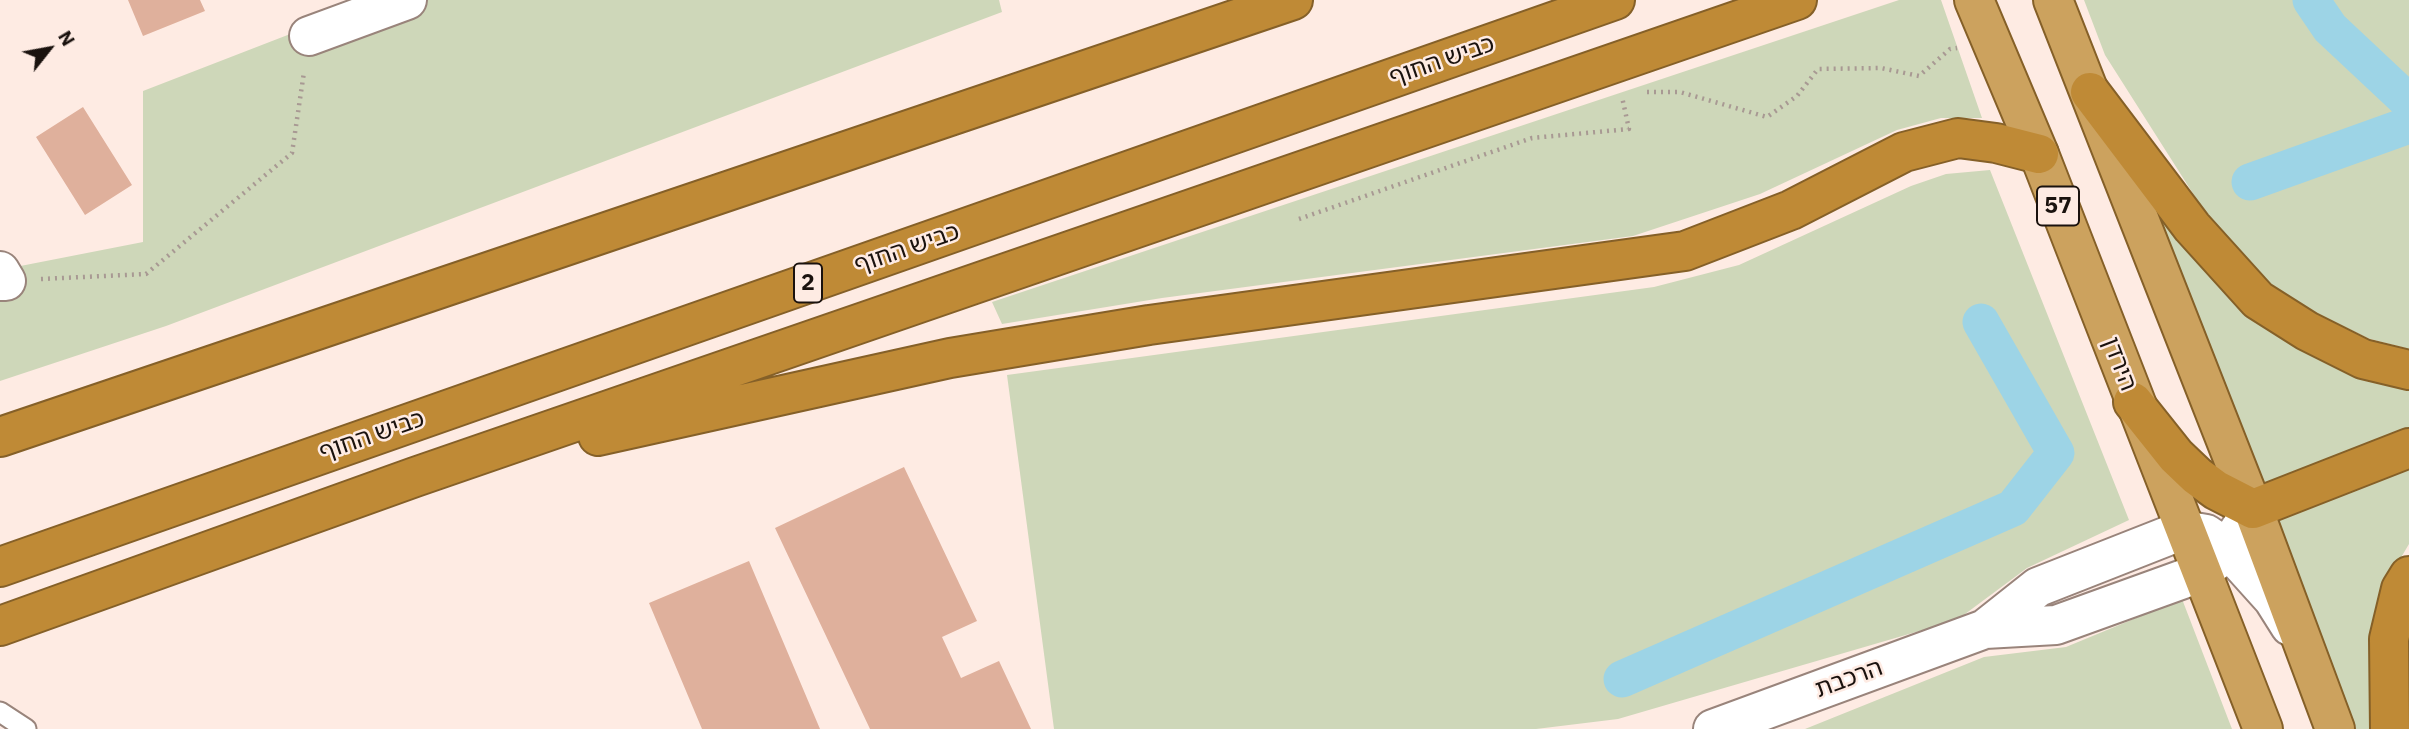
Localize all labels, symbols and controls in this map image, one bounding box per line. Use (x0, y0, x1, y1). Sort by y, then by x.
north arrow (14, 14, 84, 84)
text: N (53, 26, 81, 50)
street label: כביש החוף (1386, 30, 1498, 92)
road number: 57 (2037, 186, 2079, 226)
street label: כביש החוף (851, 218, 963, 280)
road number: 2 (794, 264, 822, 302)
street label: הירדן (2096, 333, 2142, 395)
street label: כביש החוף (316, 405, 428, 467)
street label: הרכבת (1811, 654, 1887, 704)

